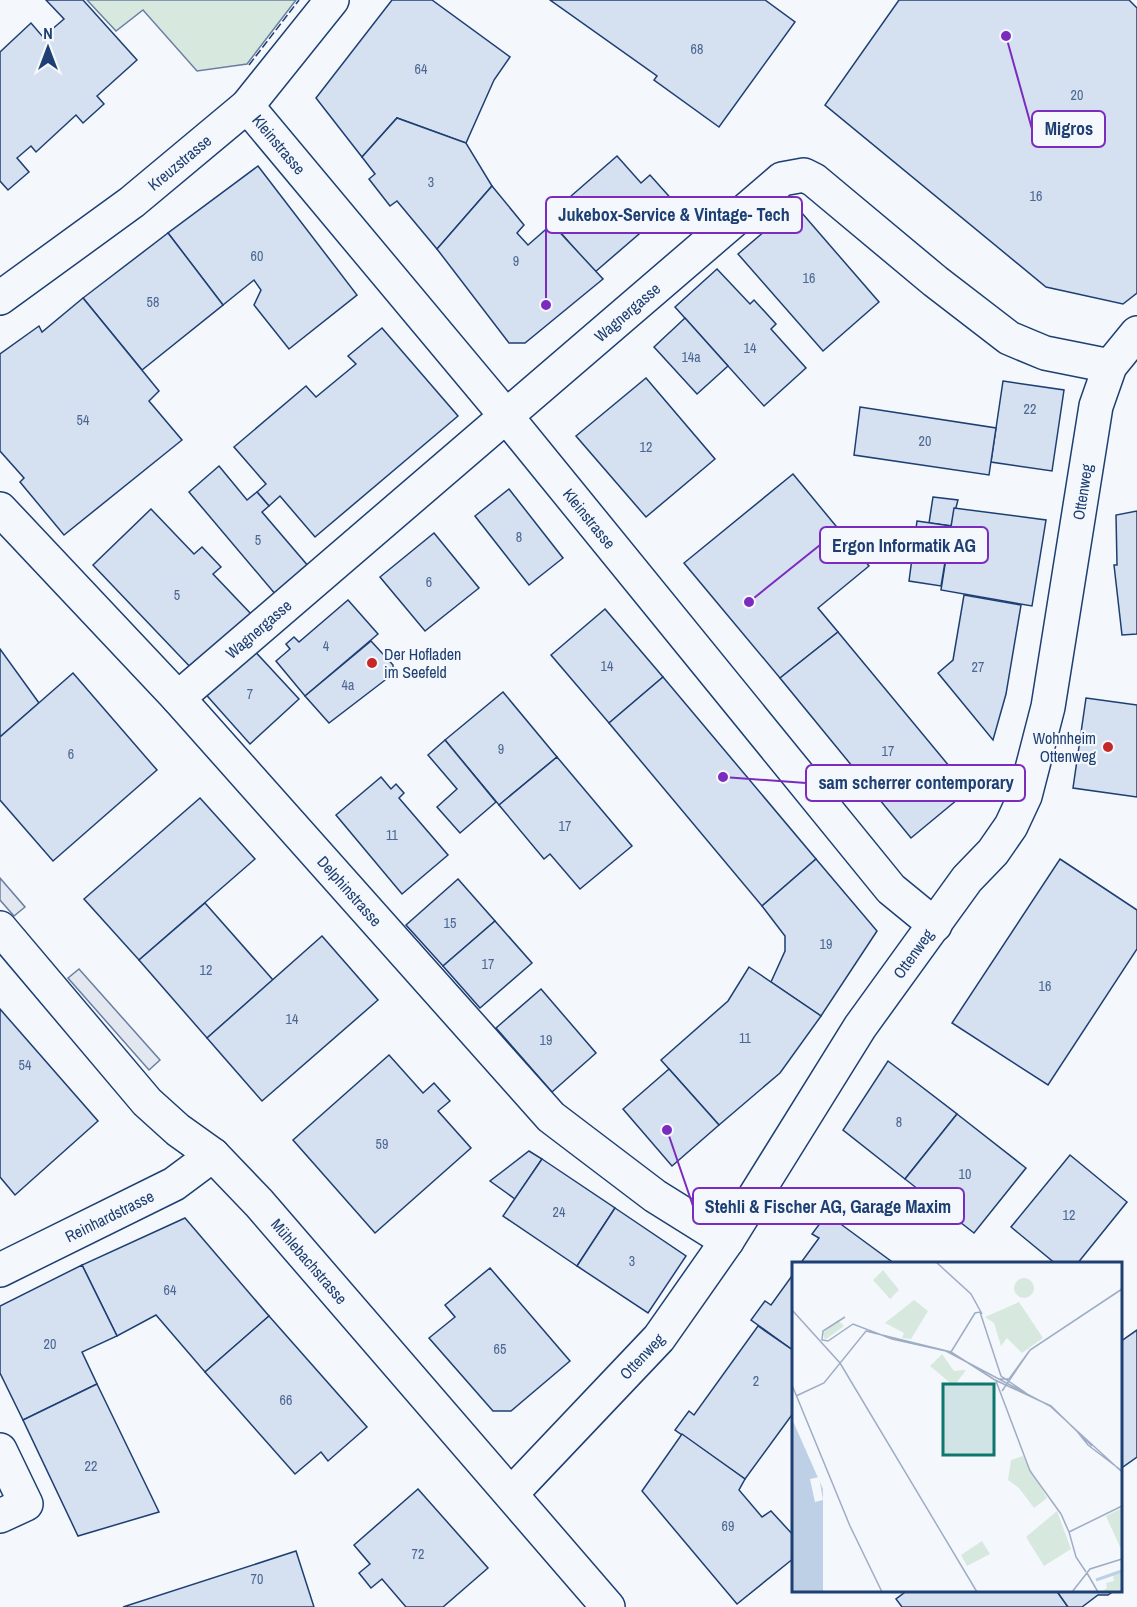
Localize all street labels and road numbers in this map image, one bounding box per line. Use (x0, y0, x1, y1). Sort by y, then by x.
street label: Kleinstrasse (247, 110, 311, 179)
street label: Kreuzstrasse (143, 129, 216, 195)
street label: Wagnergasse (589, 278, 665, 347)
street label: Ottenweg (1067, 462, 1098, 521)
street label: Kleinstrasse (558, 483, 621, 553)
street label: Wagnergasse (221, 594, 296, 663)
street label: Delphinstrasse (312, 851, 387, 931)
street label: Ottenweg (888, 924, 939, 983)
street label: Reinhardstrasse (61, 1185, 157, 1247)
street label: Mühlebachstrasse (266, 1214, 352, 1309)
street label: Ottenweg (614, 1328, 670, 1384)

